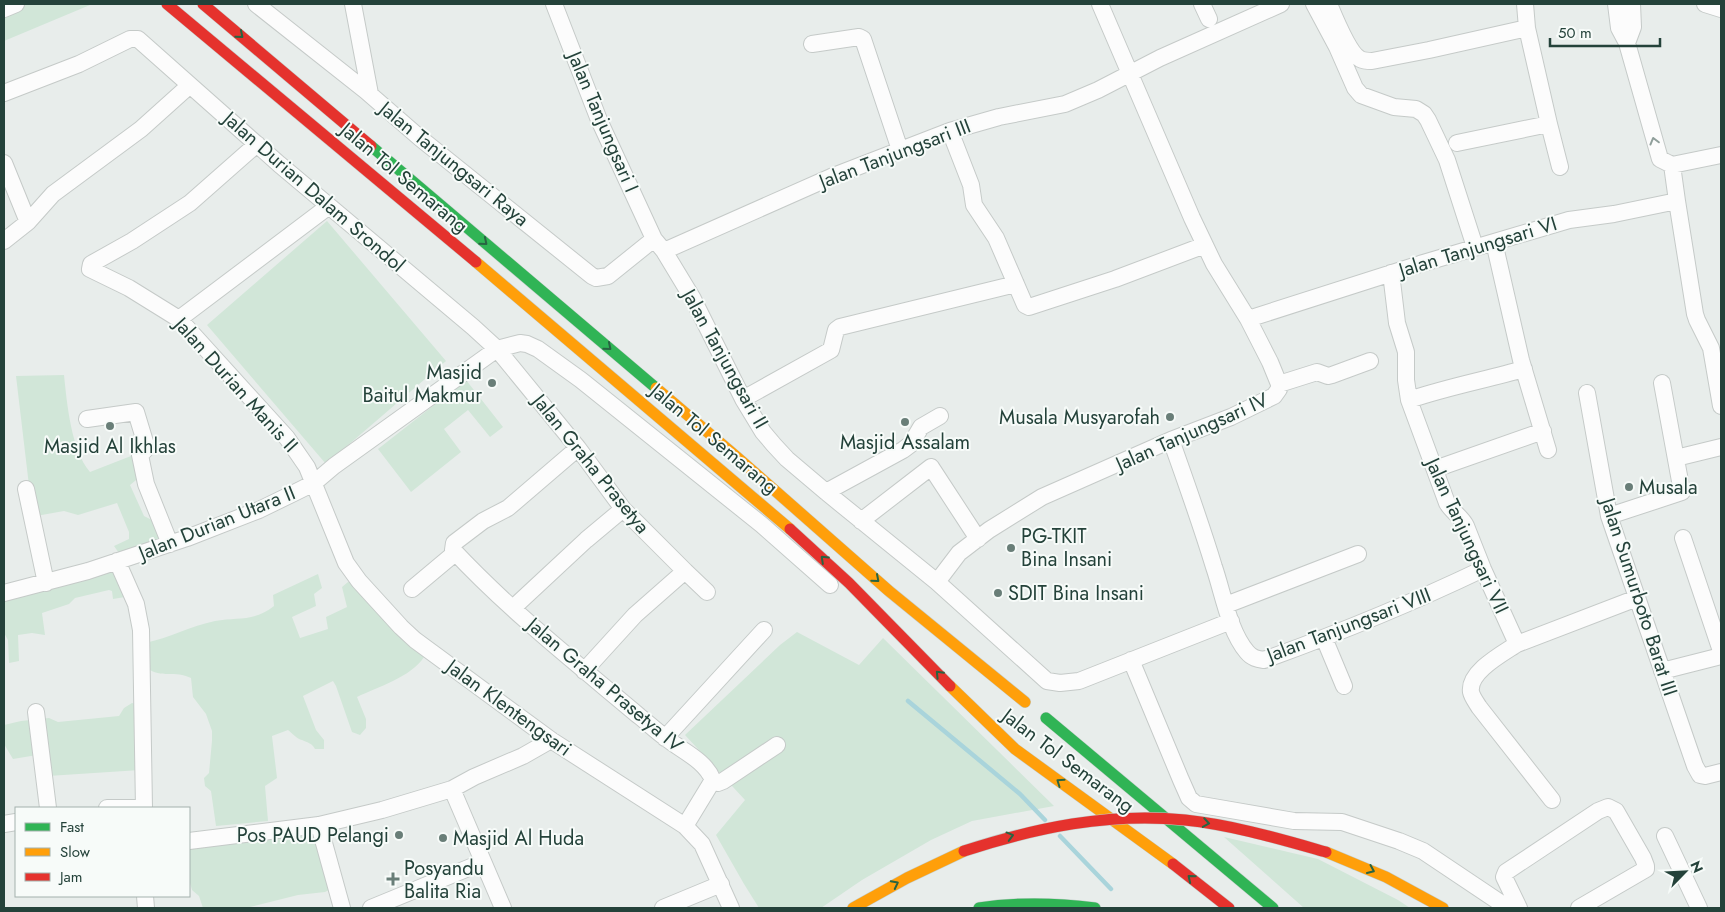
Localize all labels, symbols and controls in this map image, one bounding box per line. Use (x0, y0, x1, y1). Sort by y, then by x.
scale bar (1550, 15, 1660, 47)
text: 50 m (1558, 22, 1592, 44)
one-way arrow (234, 30, 243, 39)
street label: Jalan Tanjungsari I (559, 44, 646, 197)
street label: Jalan Tanjungsari Raya (371, 93, 535, 233)
street label: Jalan Durian Dalam Srondol (215, 103, 411, 279)
street label: Jalan Tanjungsari III (812, 112, 975, 197)
street label: Jalan Tol Semarang (332, 114, 474, 240)
one-way arrow (1649, 137, 1659, 146)
street label: Jalan Tanjungsari VI (1393, 209, 1561, 286)
one-way arrow (478, 237, 487, 246)
street label: Jalan Tanjungsari II (673, 281, 775, 434)
street label: Jalan Durian Manis II (165, 309, 305, 459)
one-way arrow (602, 342, 611, 351)
place label: Masjid Baitul Makmur (363, 358, 482, 410)
street label: Jalan Tol Semarang (642, 375, 784, 501)
marker: Masjid Baitul Makmur (486, 377, 498, 389)
street label: Jalan Tanjungsari IV (1109, 385, 1273, 480)
street label: Jalan Graha Prasetya (524, 386, 656, 540)
place label: Musala Musyarofah (999, 403, 1160, 432)
marker: Musala Musyarofah (1164, 411, 1176, 423)
marker: Masjid Assalam (899, 416, 911, 428)
marker: Masjid Al Ikhlas (104, 420, 116, 432)
place label: Masjid Assalam (840, 428, 970, 457)
place label: Masjid Al Ikhlas (44, 432, 176, 461)
street label: Jalan Tanjungsari VII (1417, 451, 1516, 619)
place label: Musala (1639, 473, 1698, 502)
street label: Jalan Durian Utara II (132, 478, 300, 569)
marker: Musala (1623, 481, 1635, 493)
street label: Jalan Sumurboto Barat III (1592, 492, 1685, 700)
place label: PG-TKIT Bina Insani (1021, 522, 1112, 574)
marker: PG-TKIT Bina Insani (1005, 542, 1017, 554)
one-way arrow (821, 556, 830, 565)
one-way arrow (871, 573, 880, 582)
place label: SDIT Bina Insani (1008, 579, 1144, 608)
street label: Jalan Tanjungsari VIII (1260, 580, 1435, 671)
marker: SDIT Bina Insani (992, 587, 1004, 599)
street label: Jalan Graha Prasetya IV (518, 609, 690, 760)
street label: Jalan Klentengsari (438, 651, 578, 763)
one-way arrow (936, 671, 945, 680)
street label: Jalan Tol Semarang (993, 700, 1140, 820)
one-way arrow (1056, 779, 1066, 788)
legend (15, 807, 190, 897)
text: Fast (60, 816, 84, 838)
one-way arrow (1201, 818, 1210, 828)
place label: Pos PAUD Pelangi (237, 821, 389, 850)
place label: Masjid Al Huda (453, 824, 584, 853)
marker: Pos PAUD Pelangi (393, 829, 405, 841)
one-way arrow (1006, 831, 1015, 842)
marker: Masjid Al Huda (437, 832, 449, 844)
text: Slow (60, 841, 91, 863)
north arrow (1660, 847, 1710, 897)
place label: Posyandu Balita Ria (404, 854, 484, 906)
text: N (1685, 858, 1708, 876)
one-way arrow (1366, 863, 1375, 874)
text: Jam (58, 866, 83, 888)
marker: Posyandu Balita Ria (386, 872, 400, 886)
one-way arrow (1188, 874, 1197, 883)
one-way arrow (890, 880, 899, 890)

